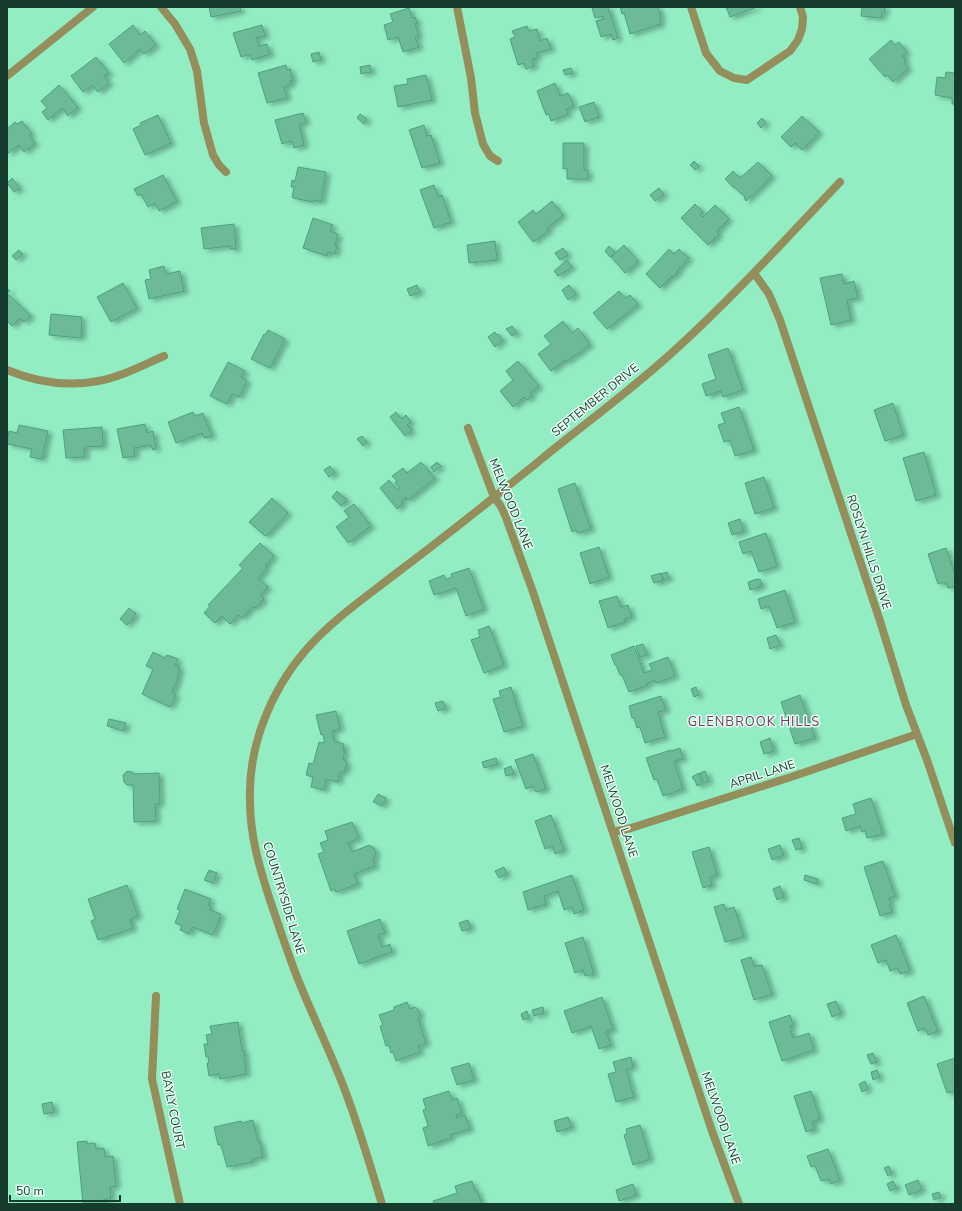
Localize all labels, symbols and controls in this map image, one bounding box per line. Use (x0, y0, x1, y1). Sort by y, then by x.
street label: SEPTEMBER DRIVE (548, 360, 642, 440)
street label: MELWOOD LANE (485, 456, 537, 552)
street label: ROSLYN HILLS DRIVE (843, 493, 895, 611)
district label: GLENBROOK HILLS (688, 713, 820, 731)
street label: APRIL LANE (727, 756, 797, 792)
street label: MELWOOD LANE (596, 762, 642, 860)
street label: COUNTRYSIDE LANE (259, 840, 309, 956)
street label: BAYLY COURT (158, 1069, 189, 1151)
street label: MELWOOD LANE (698, 1070, 744, 1166)
scale bar (10, 1177, 120, 1203)
text: 50 m (16, 1183, 44, 1199)

